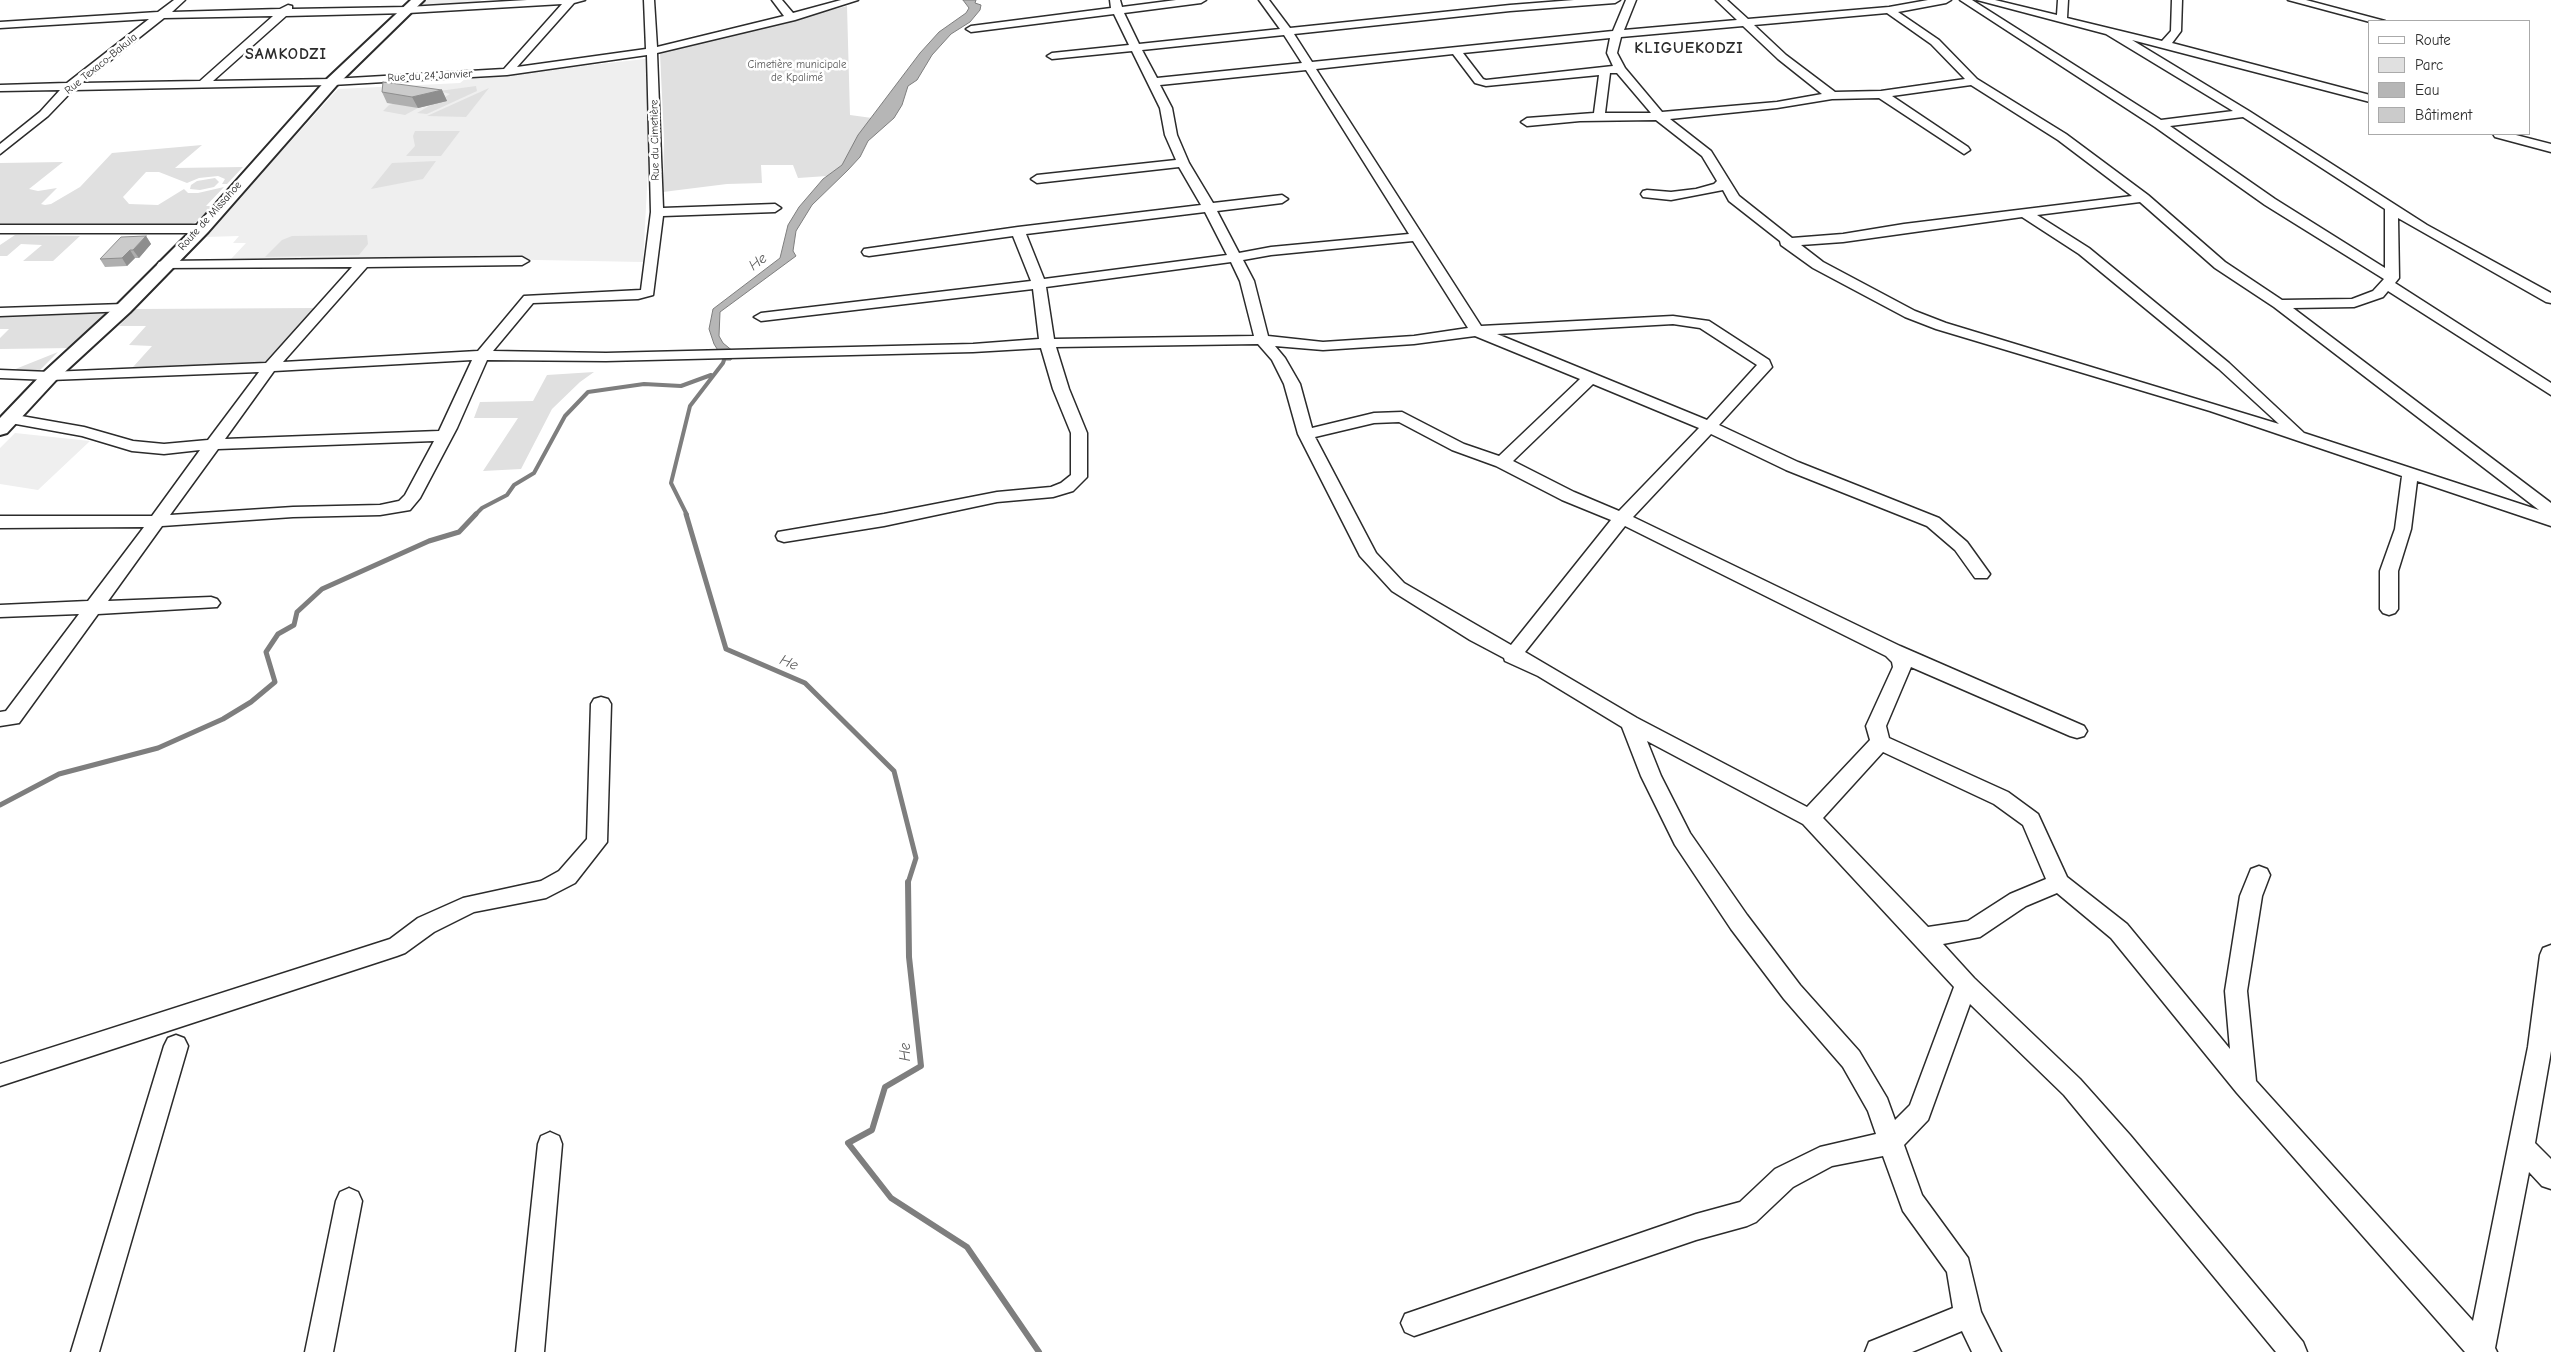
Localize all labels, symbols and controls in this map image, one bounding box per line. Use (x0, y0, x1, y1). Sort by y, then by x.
legend (2368, 20, 2531, 135)
street label: Rue Texaco-Bakula (62, 31, 140, 97)
text: Route (2415, 31, 2451, 49)
district label: KLIGUEKODZI (1633, 38, 1745, 58)
district label: SAMKODZI (244, 44, 328, 64)
text: Parc (2415, 56, 2443, 74)
park label: Cimetière municipale de Kpalimé (748, 58, 846, 84)
street label: Rue du 24 Janvier (387, 67, 473, 85)
text: Eau (2415, 81, 2439, 99)
street label: Rue du Cimetière (648, 99, 662, 181)
text: Bâtiment (2415, 106, 2472, 124)
street label: Route de Missahoe (175, 179, 245, 253)
water label: He (745, 249, 771, 275)
water label: He (777, 651, 801, 675)
water label: He (897, 1043, 915, 1061)

